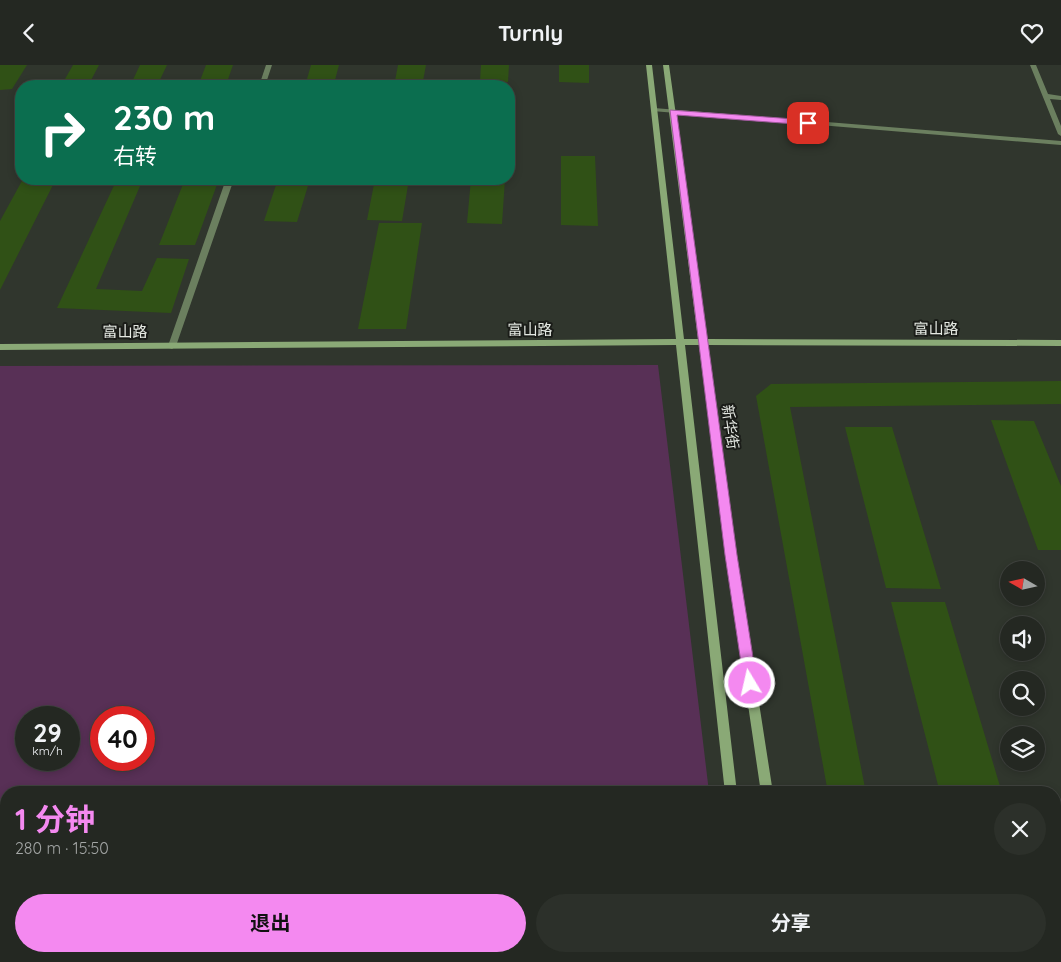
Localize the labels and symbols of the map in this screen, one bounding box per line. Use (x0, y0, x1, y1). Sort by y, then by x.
pin (787, 102, 829, 144)
street label: 富山路 (913, 319, 959, 338)
street label: 富山路 (507, 320, 553, 339)
street label: 富山路 (102, 322, 148, 341)
street label: 新华街 (718, 403, 743, 451)
north arrow (1000, 561, 1045, 606)
position arrow (723, 656, 775, 708)
speed limit sign: 40 (90, 706, 155, 771)

